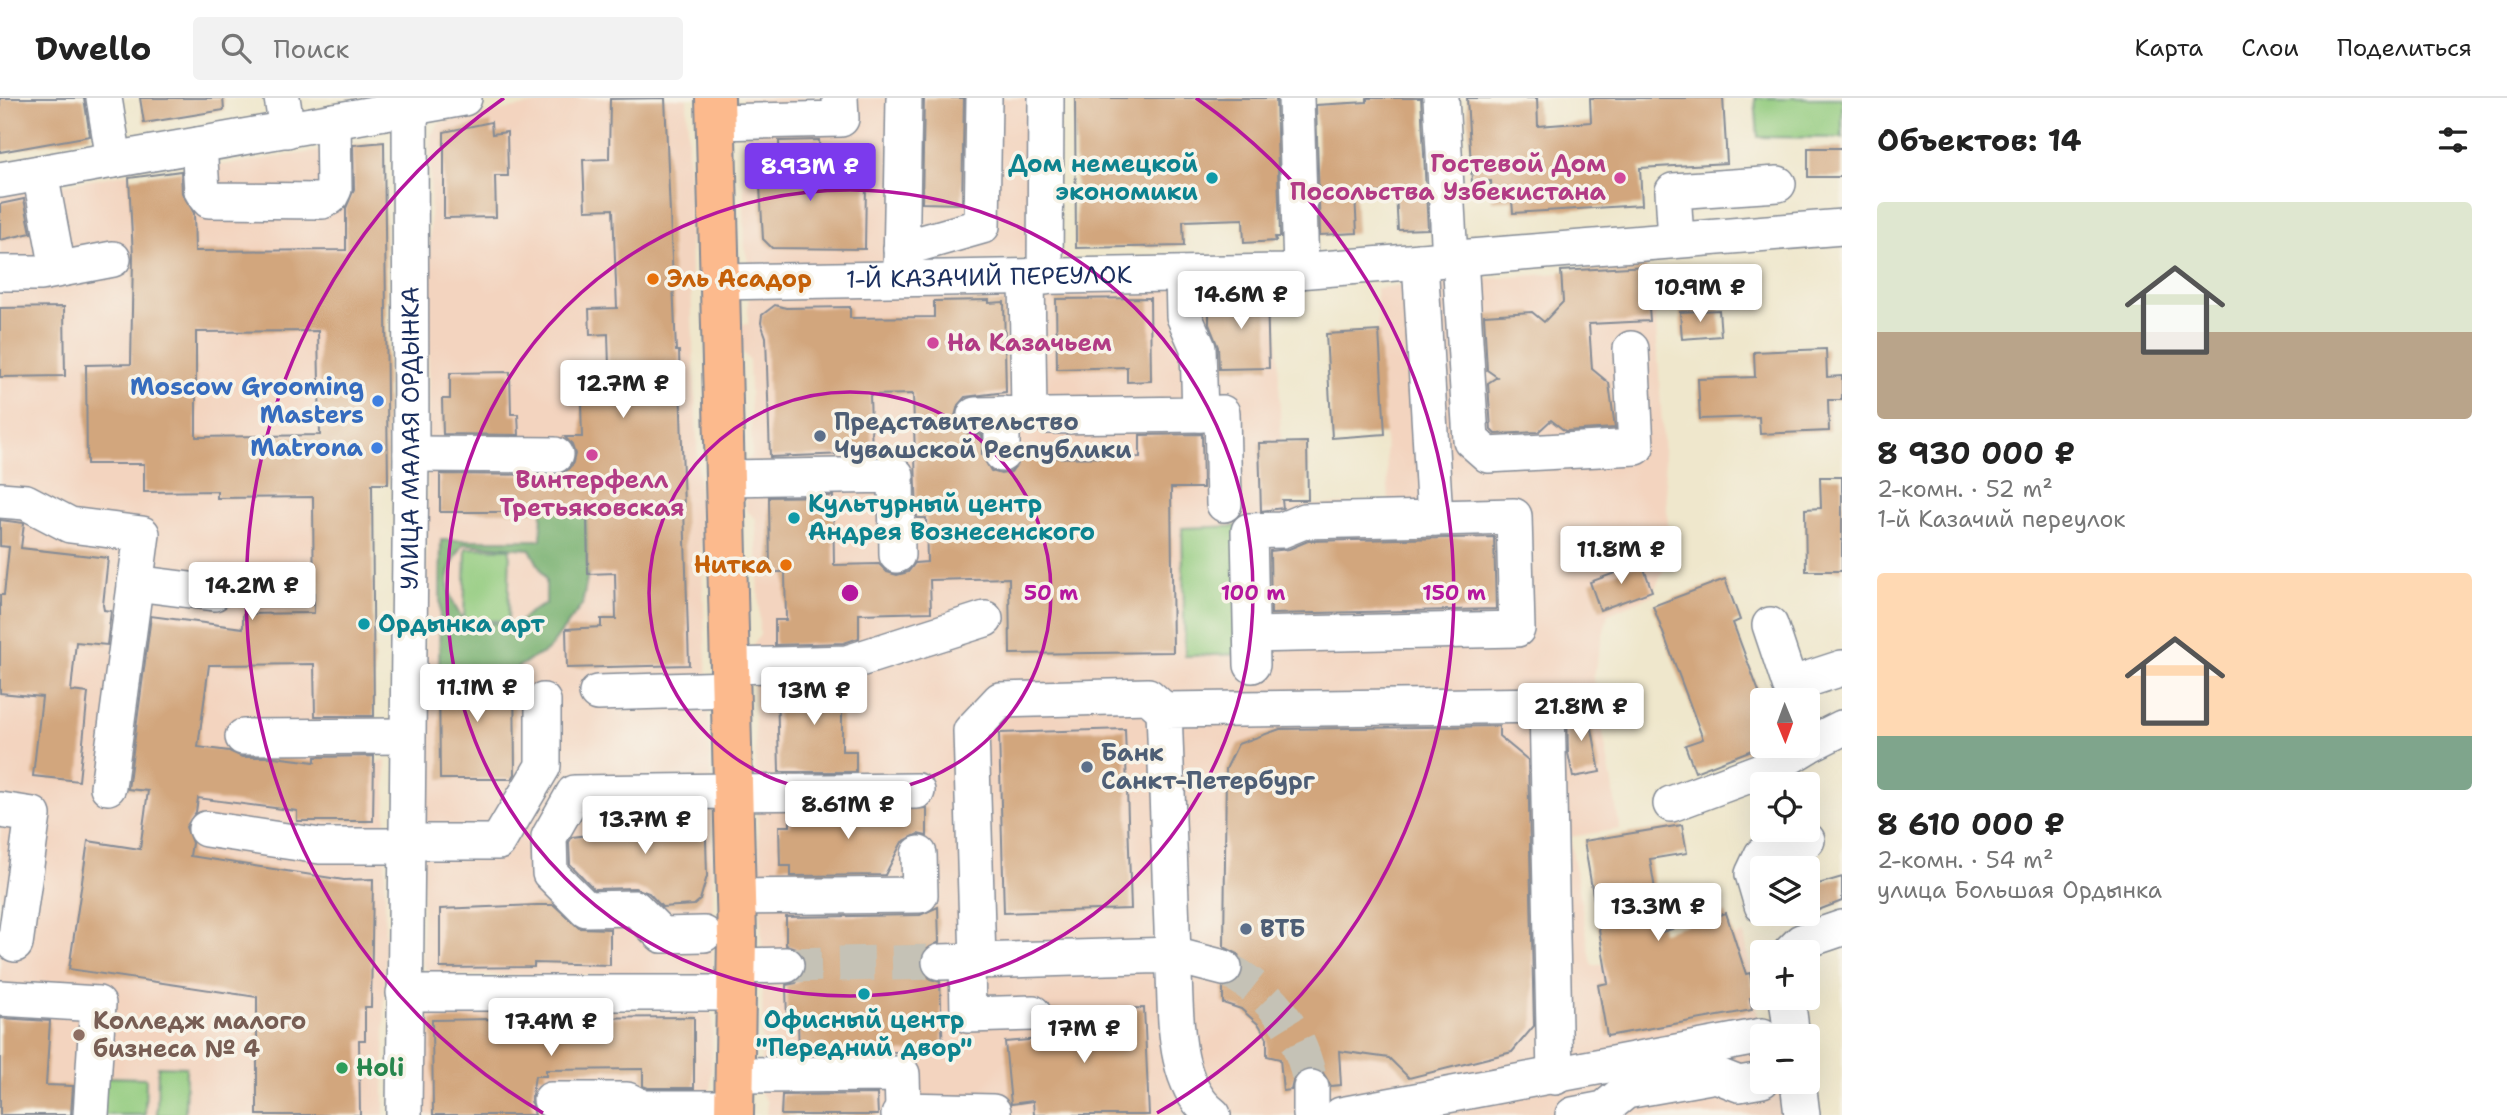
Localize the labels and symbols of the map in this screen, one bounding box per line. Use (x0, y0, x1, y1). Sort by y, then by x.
pin: 8.93M ₽ (745, 144, 875, 203)
place label: Дом немецкой экономики (1008, 148, 1198, 208)
place label: Гостевой Дом Посольства Узбекистана (1290, 148, 1607, 208)
marker: Дом немецкой экономики (1204, 170, 1220, 186)
marker: Гостевой Дом Посольства Узбекистана (1612, 170, 1628, 186)
street label: 1-Й КАЗАЧИЙ ПЕРЕУЛОК (846, 259, 1133, 296)
place label: Эль Асадор (667, 263, 812, 295)
pin: 10.9M ₽ (1635, 264, 1765, 324)
marker: Эль Асадор (645, 271, 661, 287)
pin: 14.6M ₽ (1176, 272, 1306, 331)
street label: УЛИЦА МАЛАЯ ОРДЫНКА (394, 286, 427, 590)
place label: На Казачьем (947, 327, 1112, 359)
marker: На Казачьем (925, 335, 941, 351)
pin: 12.7M ₽ (558, 360, 688, 420)
place label: Moscow Grooming Masters (130, 371, 364, 431)
marker: Moscow Grooming Masters (370, 393, 386, 409)
place label: Представительство Чувашской Республики (834, 406, 1132, 466)
marker: Представительство Чувашской Республики (812, 428, 828, 444)
place label: Matrona (250, 432, 364, 464)
marker: Matrona (369, 440, 385, 456)
marker: Винтерфелл Третьяковская (584, 447, 600, 463)
place label: Винтерфелл Третьяковская (499, 464, 685, 524)
place label: Культурный центр Андрея Вознесенского (808, 488, 1095, 548)
marker: Культурный центр Андрея Вознесенского (786, 510, 802, 526)
pin: 11.8M ₽ (1556, 526, 1686, 586)
place label: Нитка (694, 549, 773, 581)
marker: Нитка (778, 557, 794, 573)
pin: 14.2M ₽ (187, 562, 317, 622)
text: 50 m (1024, 579, 1078, 607)
text: 100 m (1221, 579, 1285, 607)
text: 150 m (1422, 579, 1486, 607)
centre of rings (838, 581, 862, 605)
place label: Ордынка арт (378, 608, 545, 640)
marker: Ордынка арт (356, 616, 372, 632)
pin: 11.1M ₽ (412, 664, 542, 724)
pin: 13M ₽ (765, 668, 863, 727)
pin: 21.8M ₽ (1516, 684, 1646, 743)
north arrow (1750, 688, 1820, 758)
place label: Банк Санкт-Петербург (1101, 737, 1316, 797)
marker: Банк Санкт-Петербург (1079, 759, 1095, 775)
pin: 8.61M ₽ (783, 782, 913, 841)
pin: 13.7M ₽ (580, 796, 710, 856)
pin: 13.3M ₽ (1593, 884, 1723, 943)
place label: ВТБ (1260, 913, 1305, 945)
marker: ВТБ (1238, 921, 1254, 937)
marker: Офисный центр "Передний двор" (856, 986, 872, 1002)
pin: 17.4M ₽ (486, 998, 616, 1058)
place label: Офисный центр "Передний двор" (755, 1004, 973, 1064)
place label: Колледж малого бизнеса № 4 (93, 1005, 306, 1065)
pin: 17M ₽ (1035, 1006, 1133, 1065)
marker: Колледж малого бизнеса № 4 (71, 1027, 87, 1043)
place label: Holi (356, 1052, 404, 1084)
marker: Holi (334, 1060, 350, 1076)

